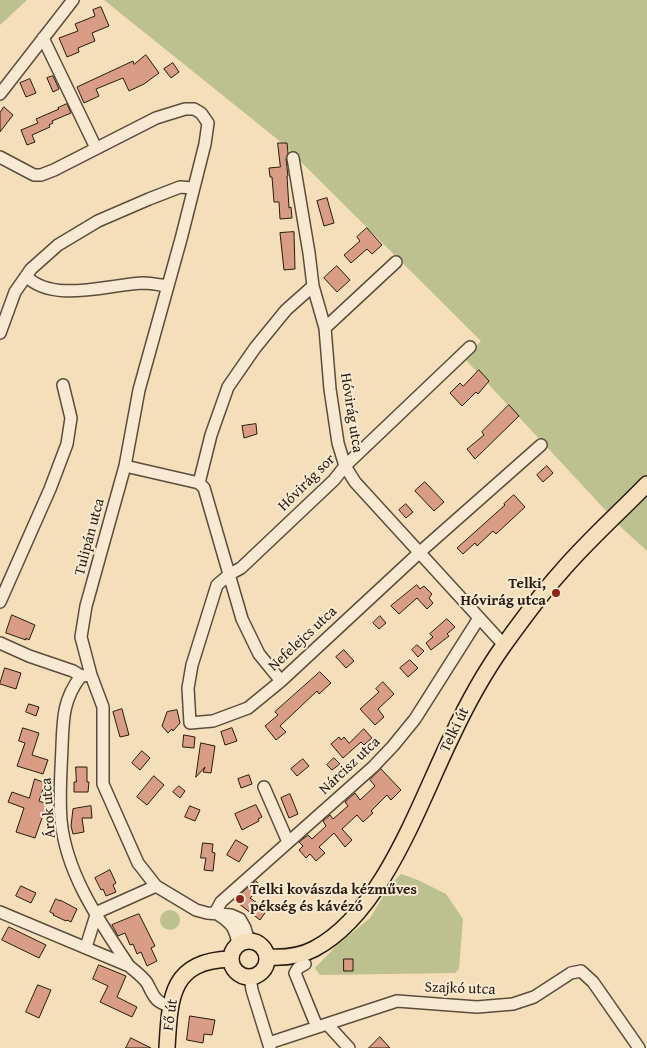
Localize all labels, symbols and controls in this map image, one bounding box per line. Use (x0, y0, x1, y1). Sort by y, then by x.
street label: Hóvirág utca (336, 372, 366, 454)
street label: Hóvirág sor (275, 451, 339, 515)
street label: Tulipán utca (71, 497, 109, 577)
place label: Telki, Hóvirág utca (461, 575, 546, 610)
marker: Telki, Hóvirág utca (550, 587, 562, 599)
street label: Nefelejcs utca (265, 603, 341, 675)
street label: Telki út (436, 705, 474, 755)
street label: Nárcisz utca (316, 733, 384, 799)
street label: Árok utca (38, 777, 60, 839)
place label: Telki kovászda kézműves pékség és kávézó (250, 881, 417, 916)
marker: Telki kovászda kézműves pékség és kávézó (234, 893, 246, 905)
street label: Szajkó utca (424, 979, 496, 999)
street label: Fő út (160, 998, 182, 1032)

